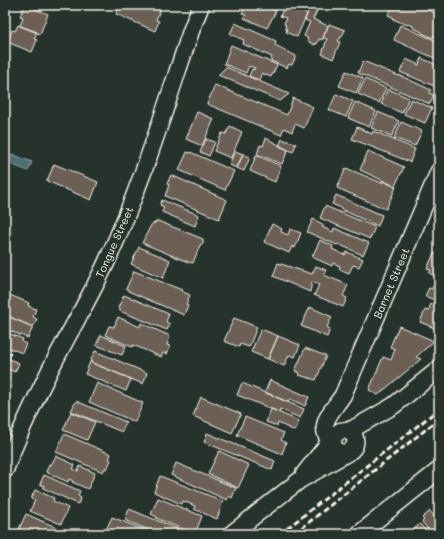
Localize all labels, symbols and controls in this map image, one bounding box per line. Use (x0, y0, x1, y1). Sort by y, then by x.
street label: Tongue Street (92, 204, 136, 280)
street label: Barnet Street (369, 245, 413, 321)

